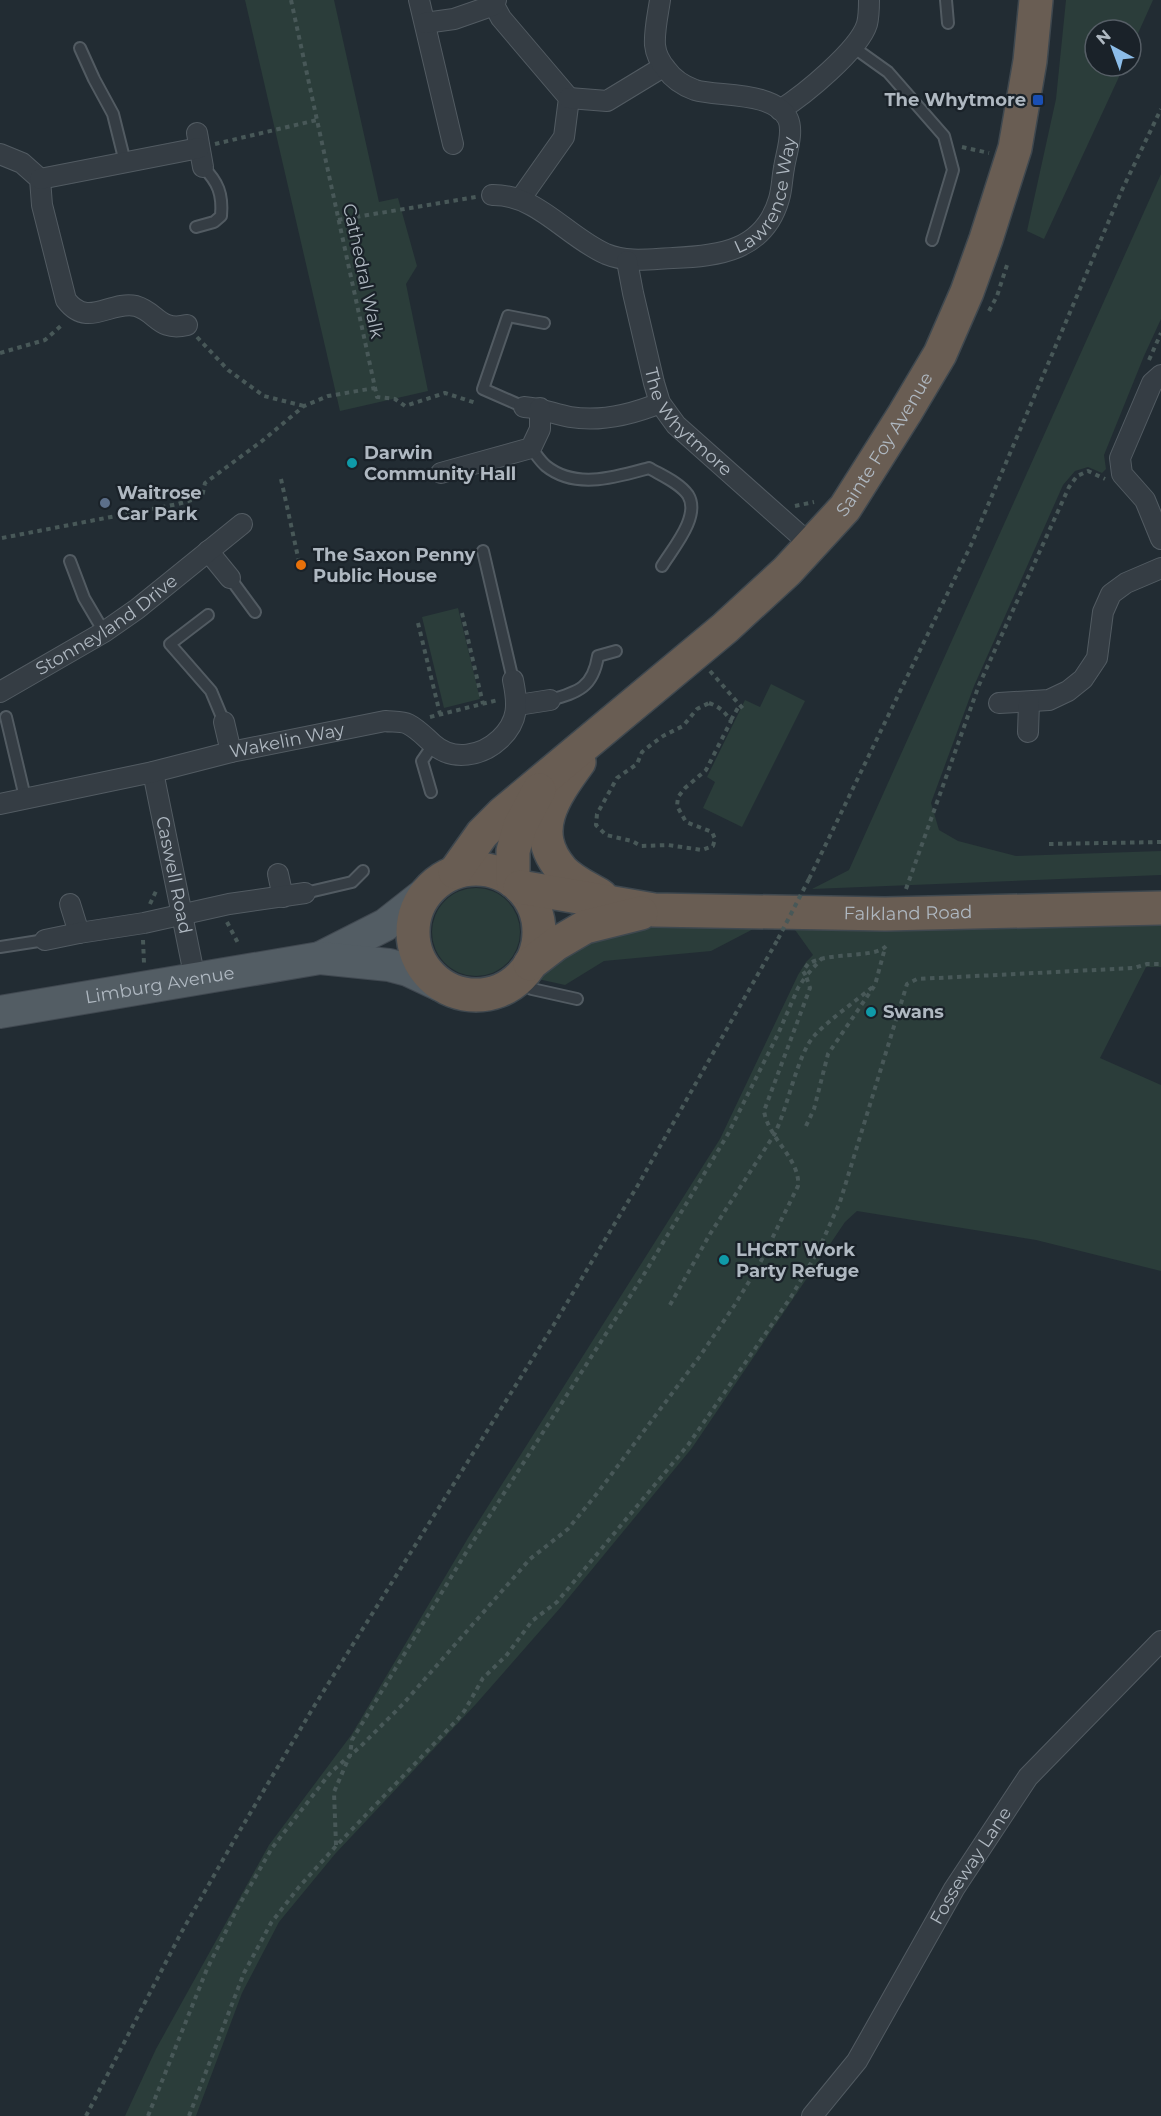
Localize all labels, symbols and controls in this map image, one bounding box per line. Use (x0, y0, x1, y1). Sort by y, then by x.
north arrow (1083, 18, 1143, 78)
text: N (1092, 26, 1115, 48)
place label: The Whytmore (884, 89, 1026, 111)
marker: The Whytmore (1031, 93, 1045, 107)
street label: Lawrence Way (731, 135, 801, 258)
street label: Cathedral Walk (338, 201, 388, 341)
street label: The Whytmore (640, 365, 737, 481)
street label: Sainte Foy Avenue (831, 368, 938, 521)
place label: Darwin Community Hall (364, 442, 516, 485)
marker: Darwin Community Hall (345, 456, 359, 470)
place label: Waitrose Car Park (117, 482, 202, 525)
marker: Waitrose Car Park (98, 496, 112, 510)
place label: The Saxon Penny Public House (313, 544, 475, 587)
marker: The Saxon Penny Public House (294, 558, 308, 572)
street label: Stonneyland Drive (32, 570, 182, 680)
street label: Wakelin Way (228, 718, 347, 763)
street label: Caswell Road (151, 814, 197, 936)
street label: Falkland Road (843, 901, 973, 925)
street label: Limburg Avenue (84, 962, 236, 1008)
place label: Swans (883, 1001, 944, 1023)
marker: Swans (864, 1005, 878, 1019)
place label: LHCRT Work Party Refuge (736, 1239, 859, 1282)
marker: LHCRT Work Party Refuge (717, 1253, 731, 1267)
street label: Fosseway Lane (925, 1803, 1016, 1928)

